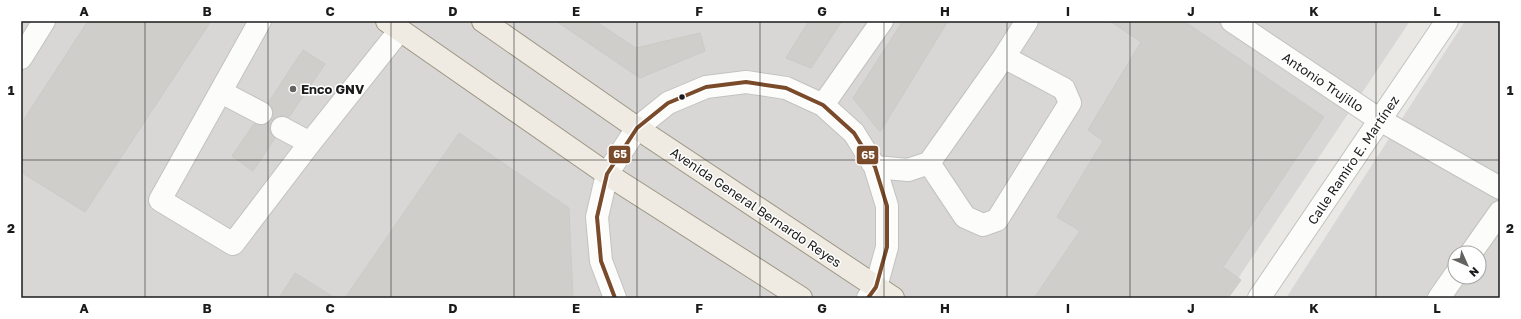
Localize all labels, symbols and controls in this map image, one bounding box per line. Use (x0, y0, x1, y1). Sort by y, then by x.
text: A (79, 3, 89, 19)
text: B (202, 3, 212, 19)
text: C (325, 3, 335, 19)
text: D (448, 3, 458, 19)
text: E (572, 3, 580, 19)
text: F (695, 3, 703, 19)
text: G (817, 3, 827, 19)
text: H (940, 3, 950, 19)
text: I (1066, 3, 1070, 19)
text: J (1187, 3, 1195, 19)
text: K (1309, 3, 1319, 19)
text: L (1433, 3, 1441, 19)
street label: Antonio Trujillo (1279, 49, 1367, 115)
place label: Enco GNV (301, 81, 365, 97)
text: 1 (8, 82, 15, 98)
text: 1 (1507, 82, 1514, 98)
marker: Enco GNV (288, 84, 298, 94)
unlabelled marker (677, 92, 687, 102)
street label: Calle Ramiro E. Martínez (1304, 92, 1402, 227)
street label: Avenida General Bernardo Reyes (668, 144, 845, 270)
line badge: 65 (608, 145, 631, 164)
line badge: 65 (856, 145, 879, 165)
text: 65 (613, 147, 627, 160)
text: 65 (861, 148, 875, 161)
text: 2 (7, 220, 15, 236)
text: 2 (1506, 220, 1514, 236)
north arrow (1447, 245, 1487, 285)
text: N (1467, 265, 1482, 280)
text: A (79, 300, 89, 316)
text: B (202, 300, 212, 316)
text: C (325, 300, 335, 316)
text: D (448, 300, 458, 316)
text: E (572, 300, 580, 316)
text: F (695, 300, 703, 316)
text: G (817, 300, 827, 316)
text: H (940, 300, 950, 316)
text: I (1066, 300, 1070, 316)
text: J (1187, 300, 1195, 316)
text: K (1309, 300, 1319, 316)
text: L (1433, 300, 1441, 316)

